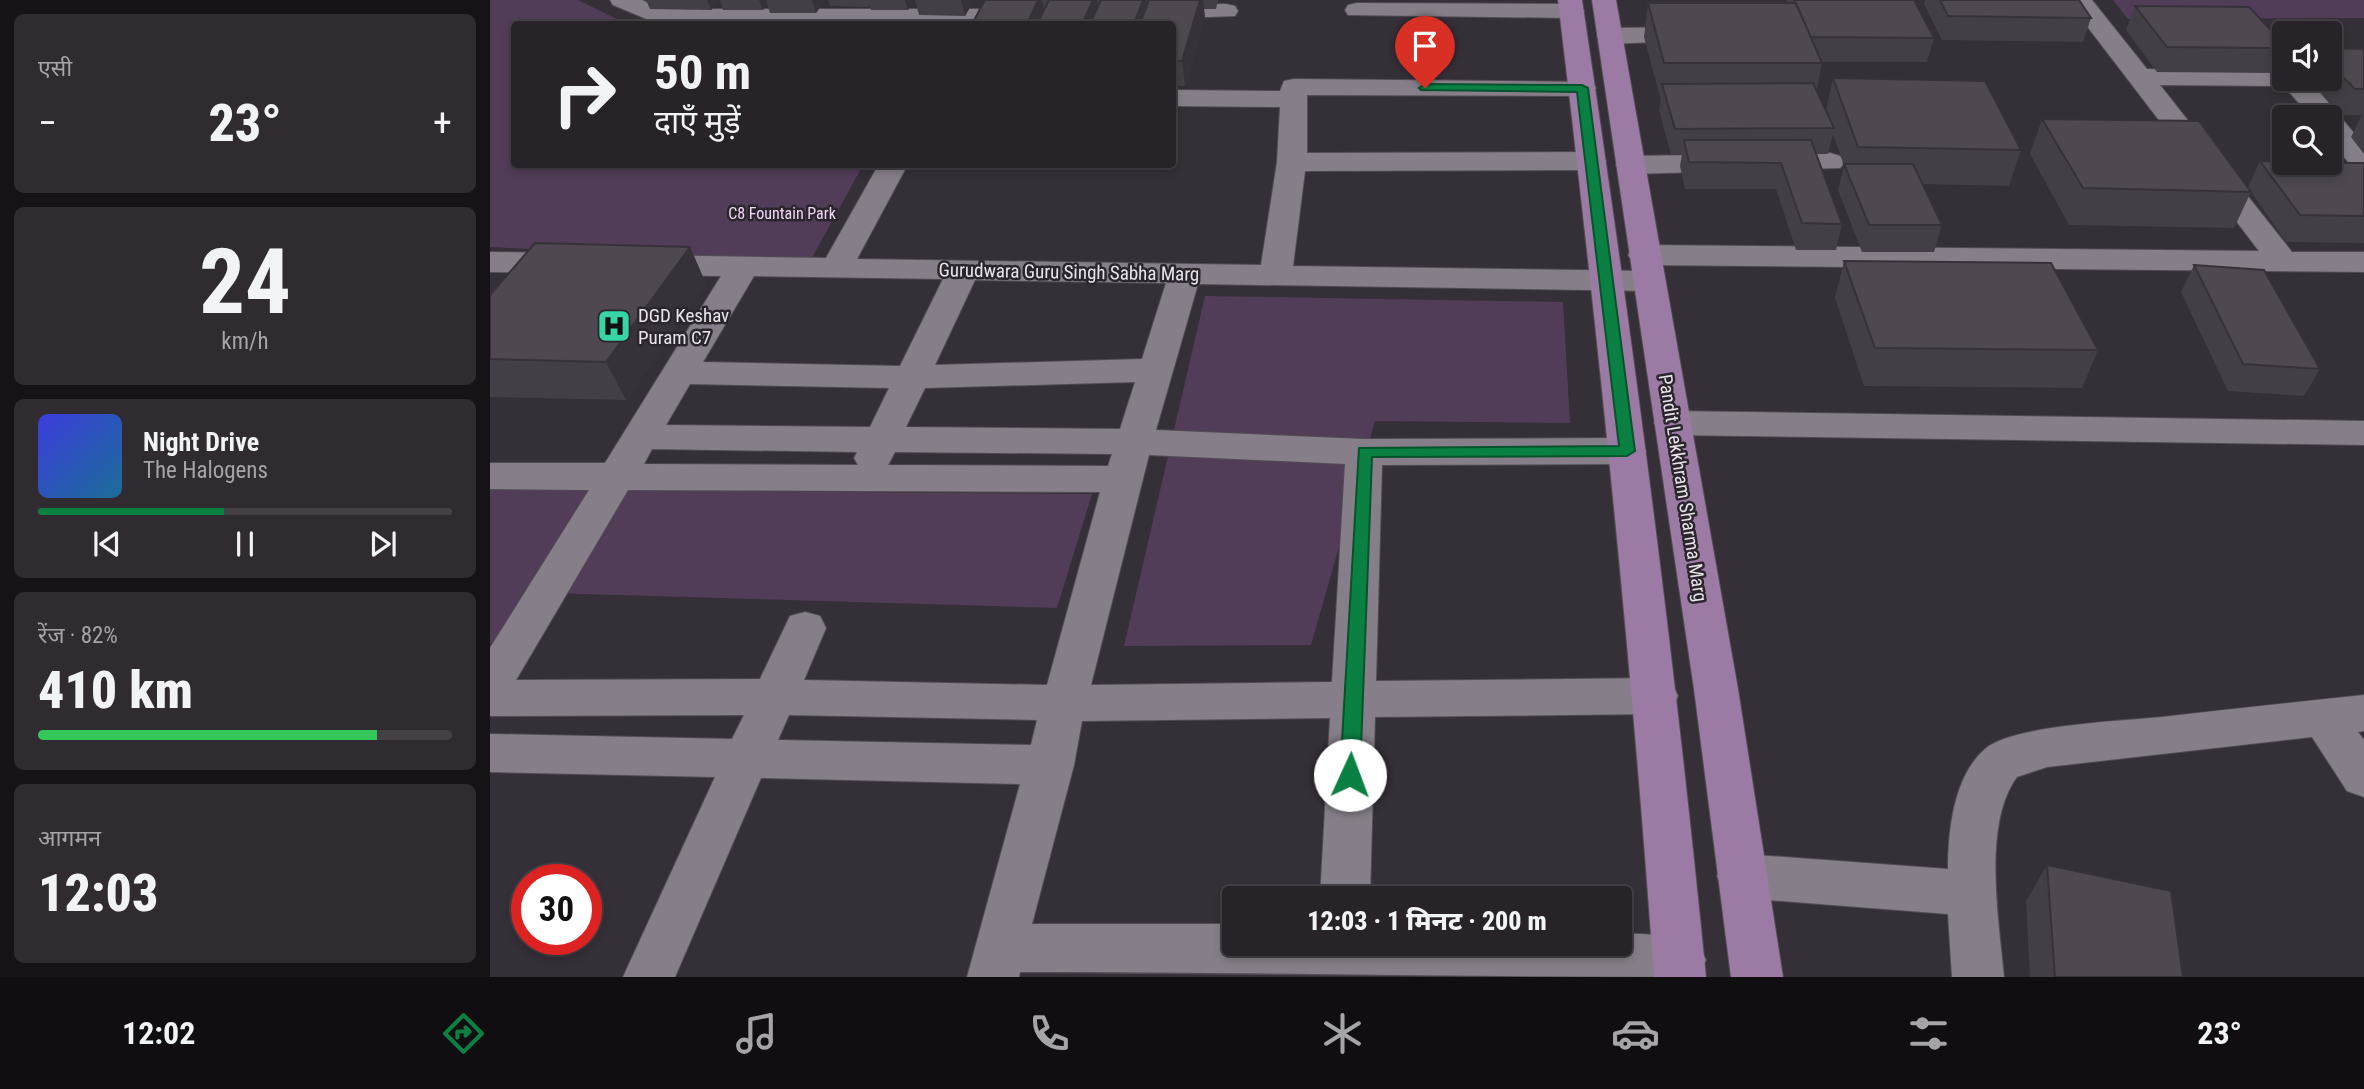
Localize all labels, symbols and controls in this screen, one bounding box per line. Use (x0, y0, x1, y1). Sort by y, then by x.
pin (1395, 16, 1455, 88)
map controls (2272, 21, 2342, 175)
button: sound (2272, 21, 2342, 91)
icon: arrive (1406, 27, 1444, 65)
text: 50 m (654, 44, 751, 101)
icon: right (539, 49, 630, 140)
text: एसी (38, 55, 72, 82)
text: 23° (208, 93, 282, 154)
text: − (38, 101, 57, 145)
text: + (433, 101, 452, 145)
text: दाएँ मुड़ें (654, 103, 741, 141)
button: search (2272, 105, 2342, 175)
park label: C8 Fountain Park (728, 204, 837, 223)
text: 24 (199, 229, 291, 335)
street label: Gurudwara Guru Singh Sabha Marg (939, 258, 1199, 286)
place label: DGD Keshav Puram C7 (638, 304, 729, 349)
hospital icon: DGD Keshav Puram C7 (595, 307, 633, 345)
text: km/h (221, 328, 269, 355)
street label: Pandit Lekkhram Sharma Marg (1654, 373, 1712, 603)
text: Night Drive (143, 427, 259, 457)
text: The Halogens (143, 457, 268, 484)
icon: previous (88, 525, 126, 563)
icon: pause (226, 525, 264, 563)
icon: next (364, 525, 402, 563)
text: रेंज · 82% (38, 622, 118, 649)
text: 410 km (38, 660, 193, 721)
position arrow (1313, 738, 1387, 812)
text: आगमन (38, 825, 101, 852)
text: 12:03 (38, 863, 158, 924)
speed limit sign: 30 (511, 864, 602, 955)
text: 12:03 · 1 मिनट · 200 m (1307, 906, 1547, 936)
icon: directions (439, 1009, 488, 1058)
icon: music (732, 1009, 781, 1058)
icon: phone (1025, 1009, 1074, 1058)
icon: climate (1318, 1009, 1367, 1058)
icon: car (1611, 1009, 1660, 1058)
icon: filters (1904, 1009, 1953, 1058)
text: 12:02 (122, 1014, 195, 1052)
text: 23° (2197, 1014, 2242, 1052)

